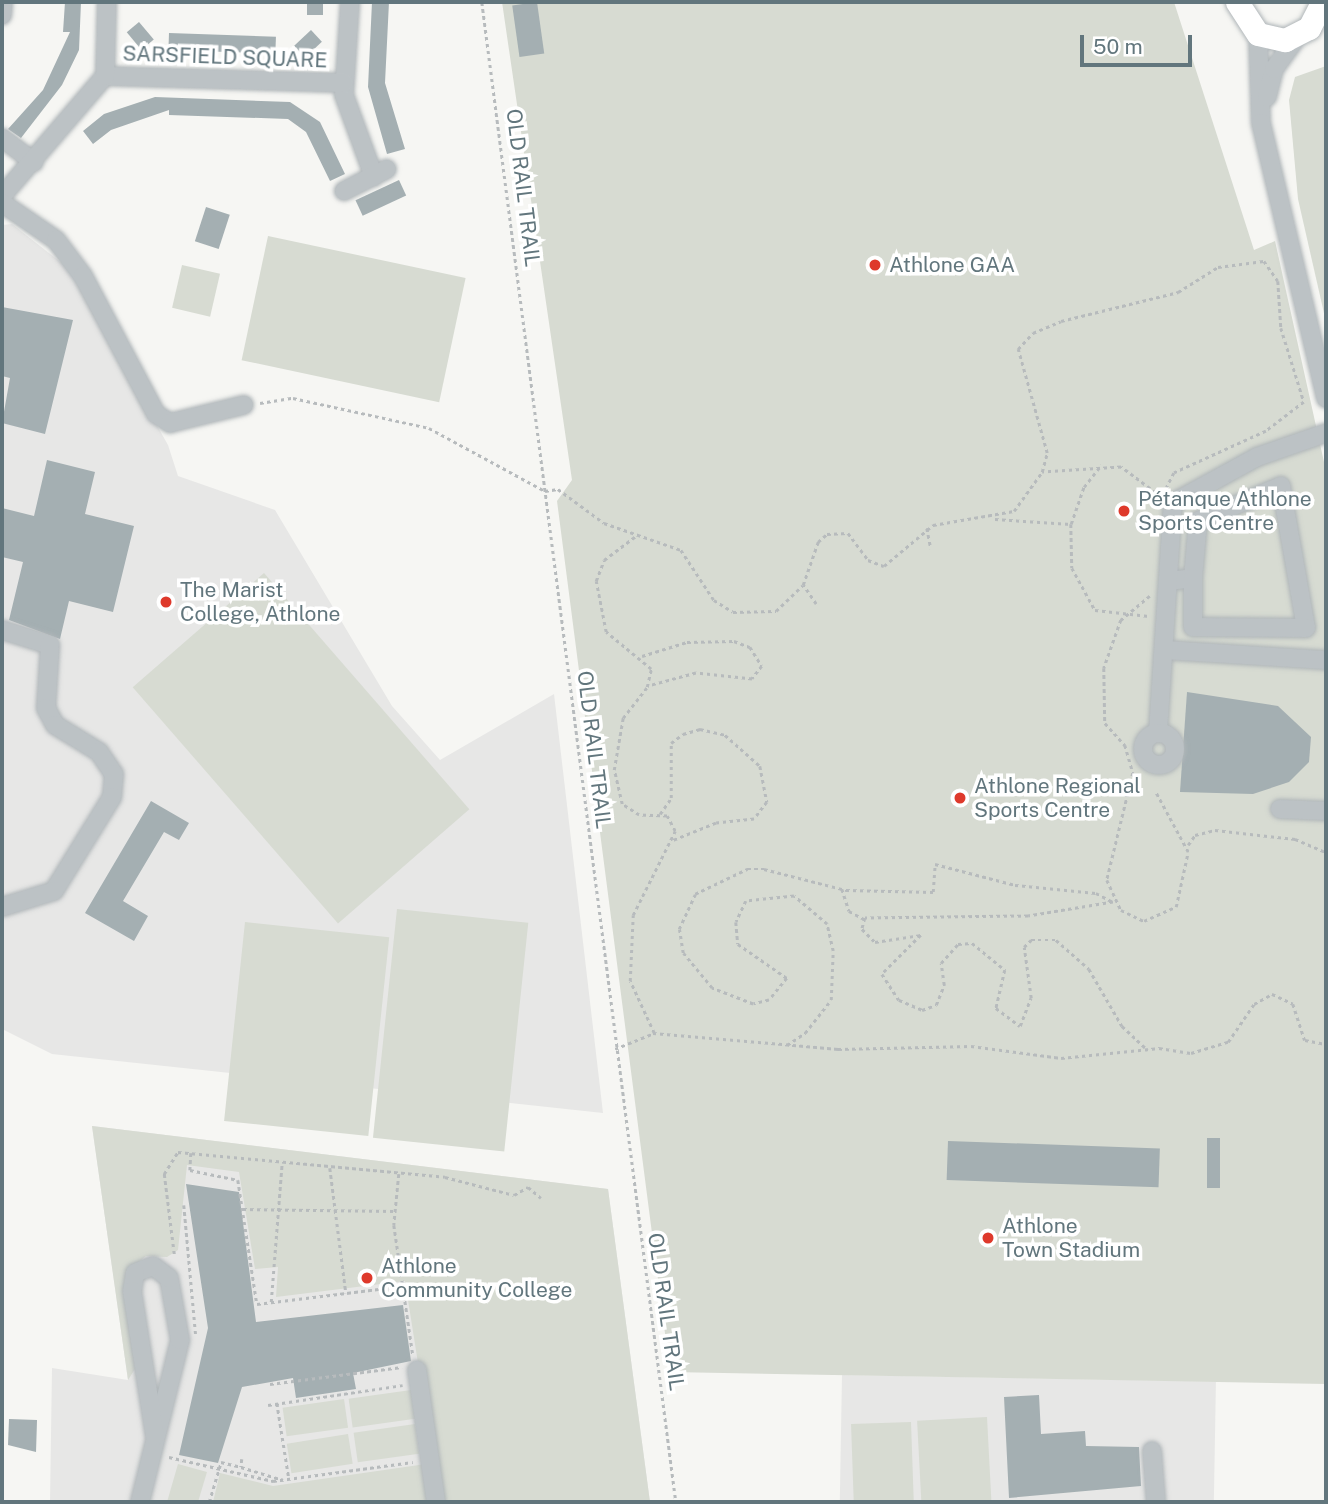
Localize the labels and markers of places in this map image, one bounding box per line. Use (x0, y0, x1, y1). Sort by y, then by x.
place label: Athlone GAA (889, 252, 1015, 278)
marker: Athlone GAA (867, 257, 883, 273)
place label: Pétanque Athlone Sports Centre (1138, 486, 1312, 536)
marker: Pétanque Athlone Sports Centre (1116, 503, 1132, 519)
place label: The Marist College, Athlone (180, 577, 341, 627)
marker: The Marist College, Athlone (158, 594, 174, 610)
place label: Athlone Regional Sports Centre (974, 773, 1141, 823)
marker: Athlone Regional Sports Centre (952, 790, 968, 806)
place label: Athlone Town Stadium (1002, 1213, 1140, 1263)
marker: Athlone Town Stadium (980, 1230, 996, 1246)
place label: Athlone Community College (381, 1253, 572, 1303)
marker: Athlone Community College (359, 1270, 375, 1286)

